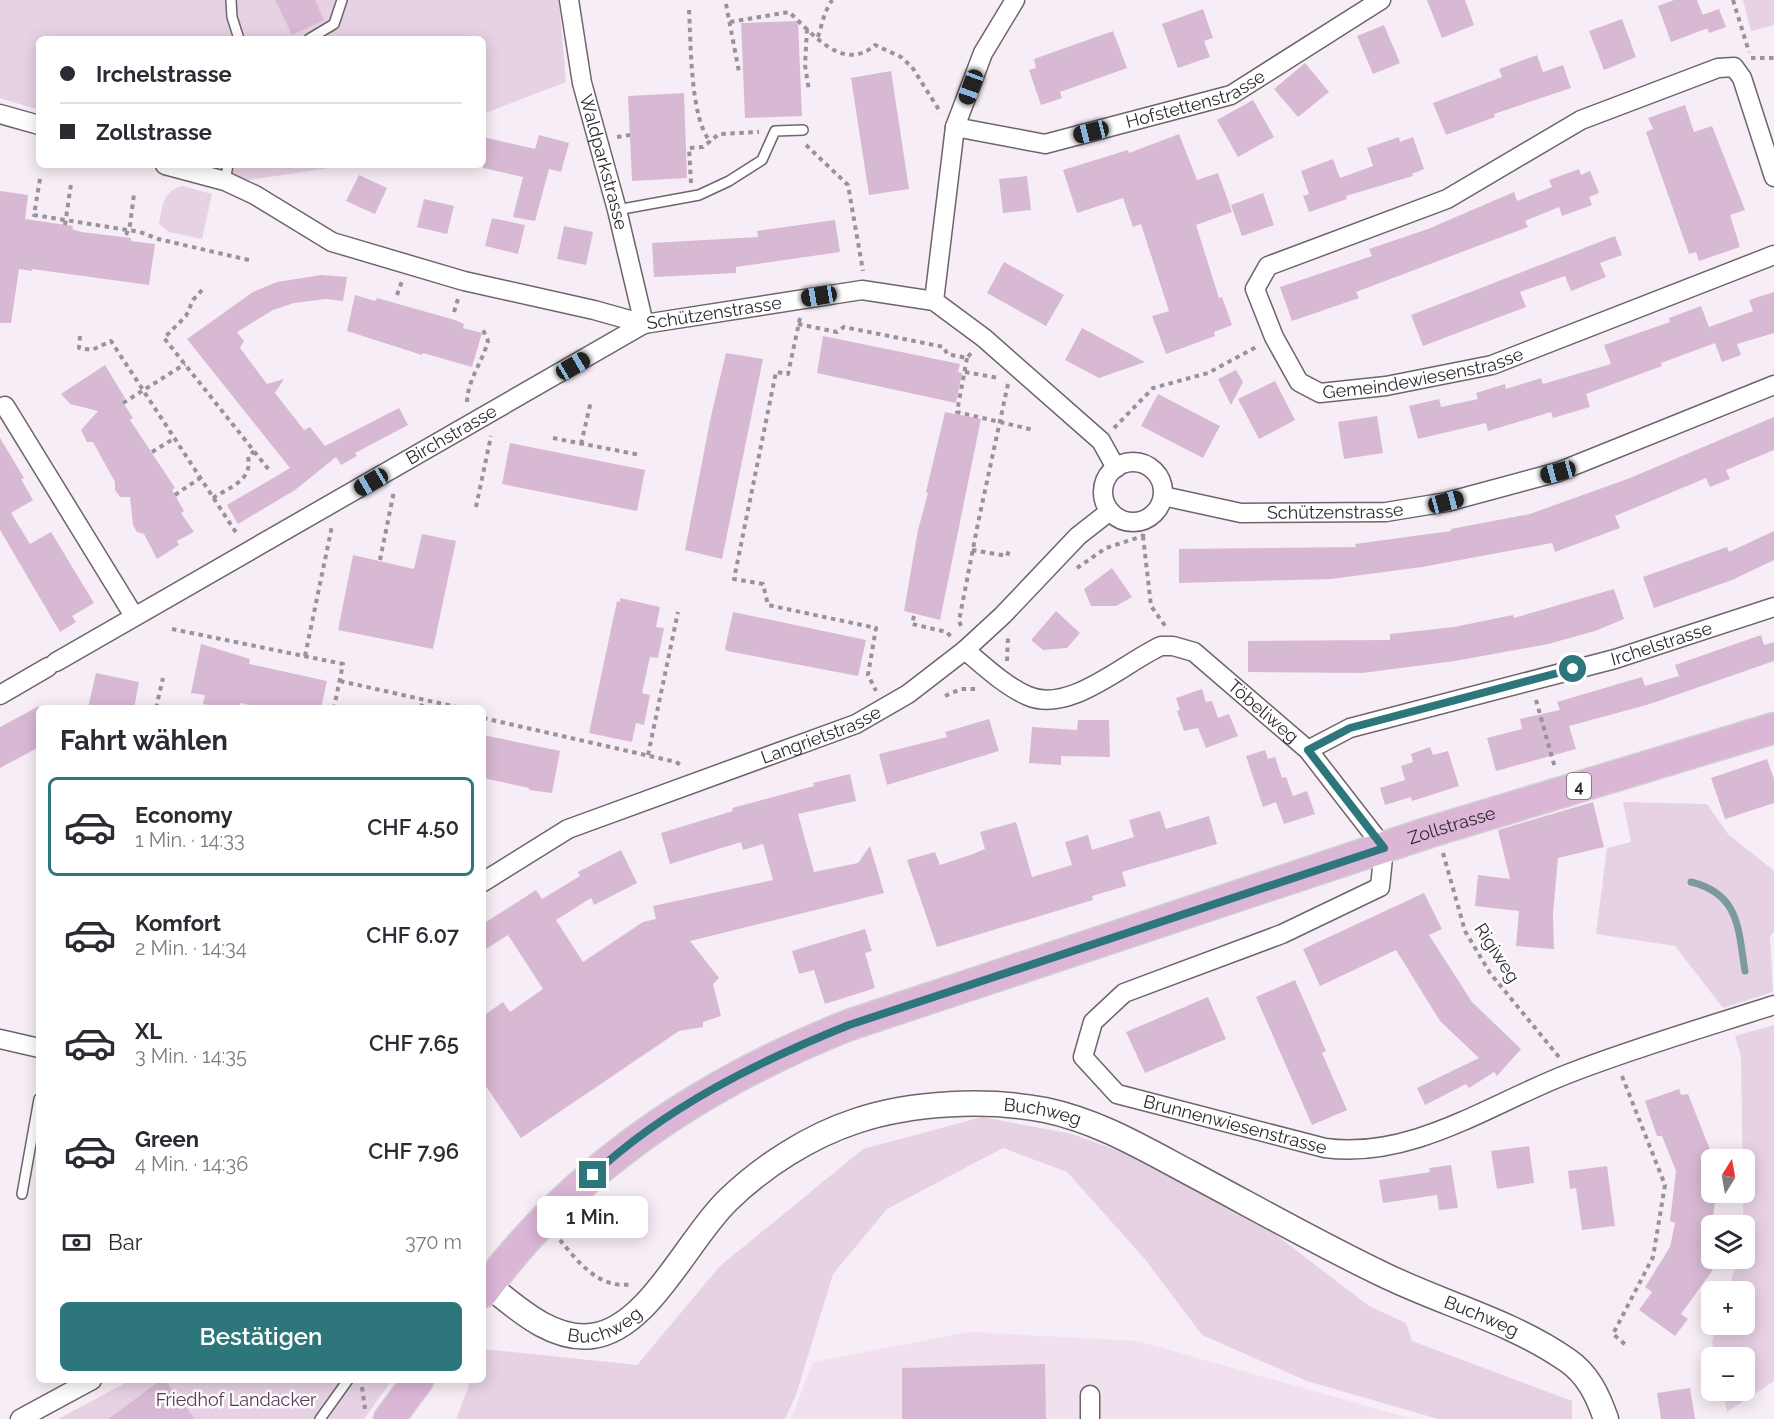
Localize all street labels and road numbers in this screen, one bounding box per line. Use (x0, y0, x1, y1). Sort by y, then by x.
street label: Hofstettenstrasse (1124, 65, 1269, 132)
street label: Waldparkstrasse (576, 92, 632, 232)
street label: Schützenstrasse (645, 292, 783, 333)
street label: Gemeindewiesenstrasse (1322, 343, 1526, 403)
street label: Birchstrasse (402, 400, 501, 469)
street label: Schützenstrasse (1267, 498, 1405, 523)
street label: Irchelstrasse (1609, 617, 1715, 670)
street label: Töbeliweg (1224, 675, 1303, 747)
street label: Langrietstrasse (758, 701, 885, 768)
road number: 4 (1567, 773, 1591, 799)
street label: Zollstrasse (1405, 802, 1498, 849)
street label: Rigiweg (1470, 919, 1524, 986)
street label: Brunnenwiesenstrasse (1141, 1090, 1330, 1158)
street label: Buchweg (1003, 1094, 1084, 1129)
street label: Buchweg (1441, 1291, 1522, 1341)
street label: Buchweg (566, 1302, 646, 1347)

